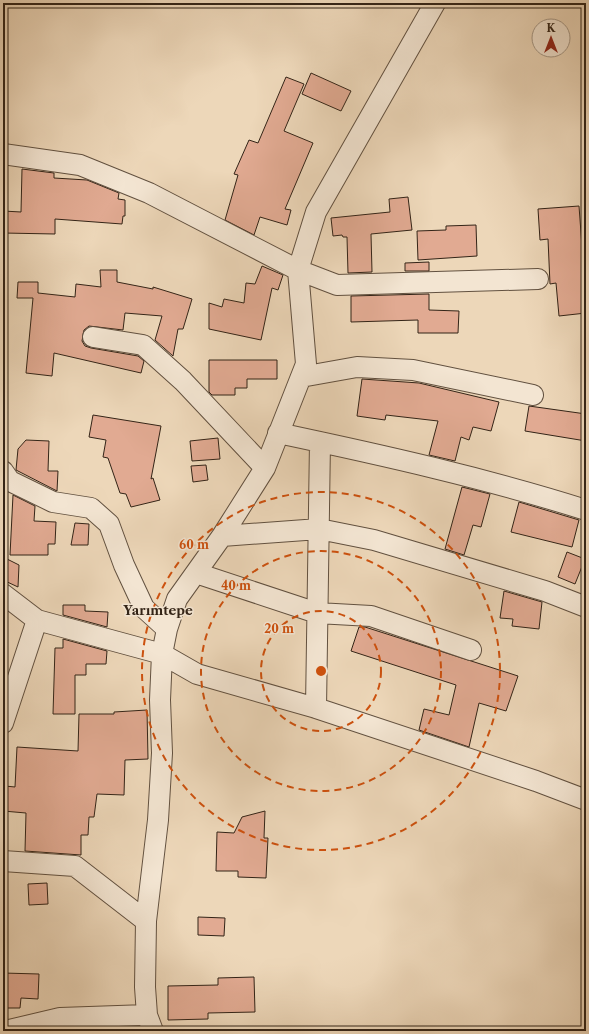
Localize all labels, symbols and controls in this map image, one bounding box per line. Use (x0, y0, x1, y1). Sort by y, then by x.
north arrow (531, 18, 571, 58)
text: K (547, 21, 557, 35)
text: 60 m (179, 537, 209, 552)
text: 40 m (221, 578, 251, 593)
district label: Yarımtepe (122, 602, 193, 618)
text: 20 m (264, 621, 294, 636)
centre of rings (314, 664, 328, 678)

